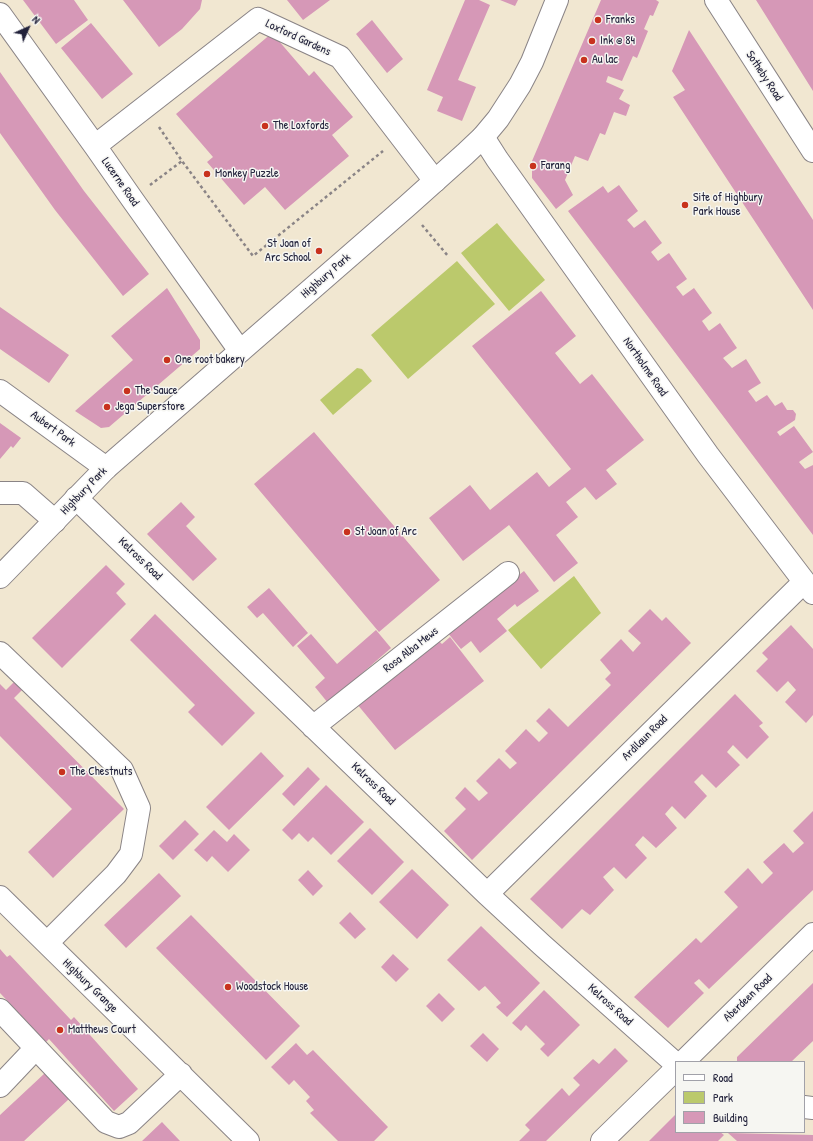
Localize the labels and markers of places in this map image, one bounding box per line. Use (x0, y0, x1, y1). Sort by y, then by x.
place label: Franks (606, 13, 635, 27)
marker: Franks (593, 15, 603, 25)
place label: Ink @ 84 (600, 34, 635, 48)
marker: Ink @ 84 (587, 36, 597, 46)
place label: Au lac (592, 53, 618, 67)
marker: Au lac (579, 55, 589, 65)
place label: The Loxfords (273, 119, 329, 133)
marker: The Loxfords (260, 121, 270, 131)
place label: Farang (541, 159, 570, 173)
marker: Farang (528, 161, 538, 171)
place label: Monkey Puzzle (215, 167, 279, 181)
marker: Monkey Puzzle (202, 169, 212, 179)
place label: Site of Highbury Park House (693, 191, 763, 219)
marker: Site of Highbury Park House (680, 200, 690, 210)
place label: St Joan of Arc School (265, 237, 311, 265)
marker: St Joan of Arc School (314, 246, 324, 256)
place label: One root bakery (175, 353, 245, 367)
marker: One root bakery (162, 355, 172, 365)
place label: The Sauce (135, 384, 178, 398)
marker: The Sauce (122, 386, 132, 396)
place label: Jega Superstore (115, 400, 185, 414)
marker: Jega Superstore (102, 402, 112, 412)
place label: St Joan of Arc (355, 525, 417, 539)
marker: St Joan of Arc (342, 527, 352, 537)
place label: The Chestnuts (70, 765, 132, 779)
marker: The Chestnuts (57, 767, 67, 777)
place label: Woodstock House (236, 980, 308, 994)
marker: Woodstock House (223, 982, 233, 992)
place label: Matthews Court (68, 1023, 136, 1037)
marker: Matthews Court (55, 1025, 65, 1035)

